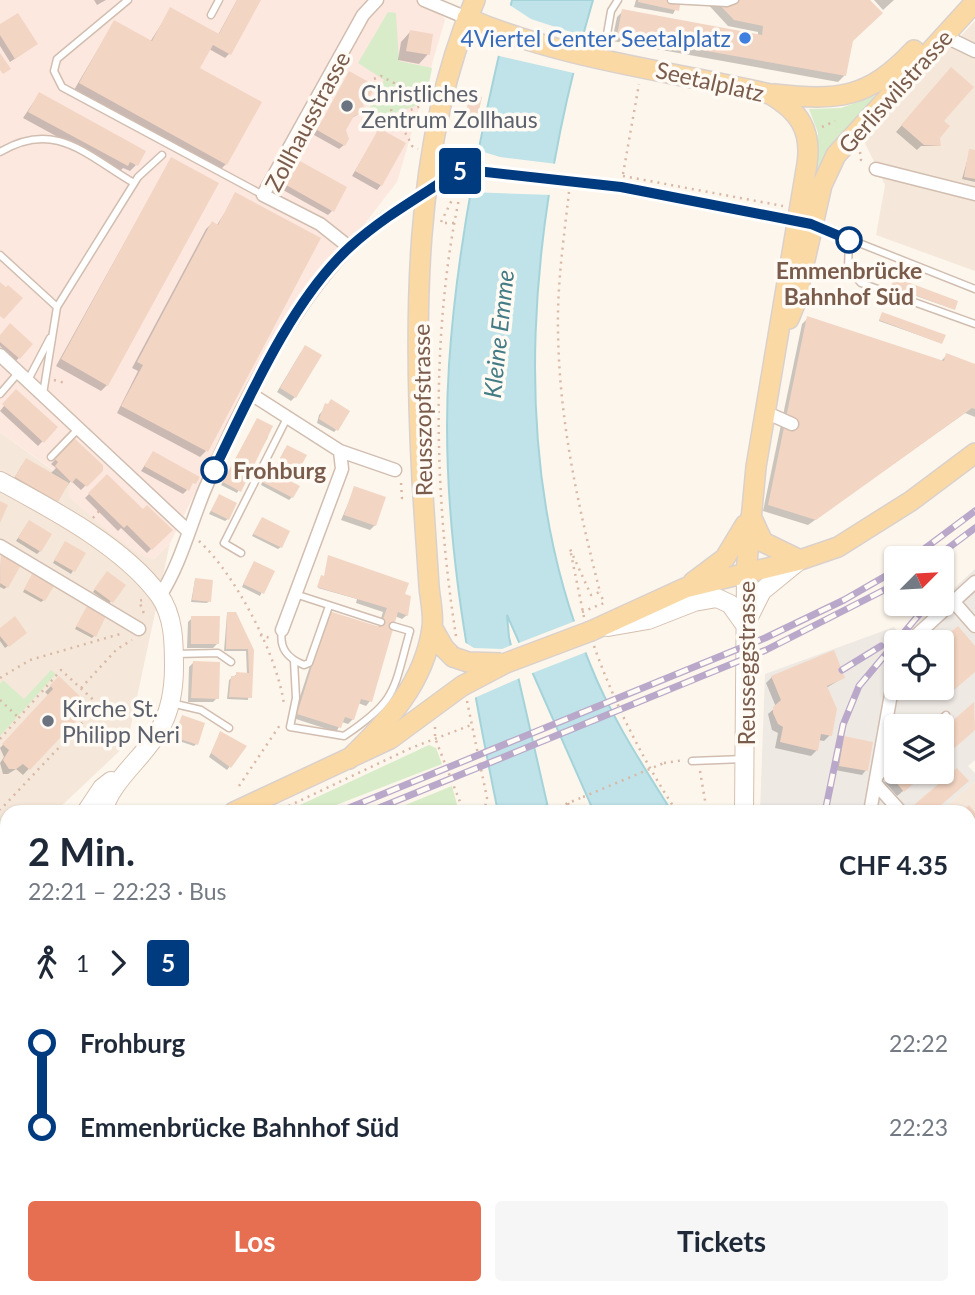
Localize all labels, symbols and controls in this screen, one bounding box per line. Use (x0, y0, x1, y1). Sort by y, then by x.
street label: Gerliswilstrasse (832, 23, 958, 159)
place label: 4Viertel Center Seetalplatz (460, 24, 731, 52)
marker: 4Viertel Center Seetalplatz (737, 30, 753, 46)
street label: Zollhausstrasse (258, 46, 356, 196)
street label: Seetalplatz (653, 55, 767, 107)
place label: Christliches Zentrum Zollhaus (361, 79, 538, 133)
marker: Christliches Zentrum Zollhaus (339, 98, 355, 114)
line badge: 5 (437, 148, 483, 194)
text: 5 (453, 156, 467, 185)
marker: Emmenbrücke Bahnhof Süd (836, 227, 862, 253)
place label: Emmenbrücke Bahnhof Süd (776, 256, 922, 310)
water label: Kleine Emme (477, 268, 519, 400)
street label: Reusszopfstrasse (406, 324, 438, 496)
place label: Frohburg (233, 456, 326, 484)
marker: Frohburg (201, 457, 227, 483)
north arrow (884, 546, 954, 616)
map controls (884, 546, 954, 784)
street label: Reusseggstrasse (732, 581, 760, 745)
button: locate (884, 630, 954, 700)
place label: Kirche St. Philipp Neri (62, 694, 180, 748)
marker: Kirche St. Philipp Neri (40, 713, 56, 729)
button: layers (884, 714, 954, 784)
text: 2 Min. (28, 828, 135, 874)
text: CHF 4.35 (839, 849, 948, 881)
text: 22:21 – 22:23 · Bus (28, 877, 227, 905)
icon: walk (28, 944, 66, 982)
icon: forward (99, 944, 137, 982)
text: 5 (161, 948, 175, 977)
text: 1 (76, 949, 89, 977)
text: Frohburg (80, 1027, 185, 1059)
text: 22:22 (889, 1029, 948, 1057)
text: Emmenbrücke Bahnhof Süd (80, 1111, 399, 1143)
text: 22:23 (889, 1113, 948, 1141)
button: Los (28, 1201, 481, 1281)
button: Tickets (495, 1201, 948, 1281)

